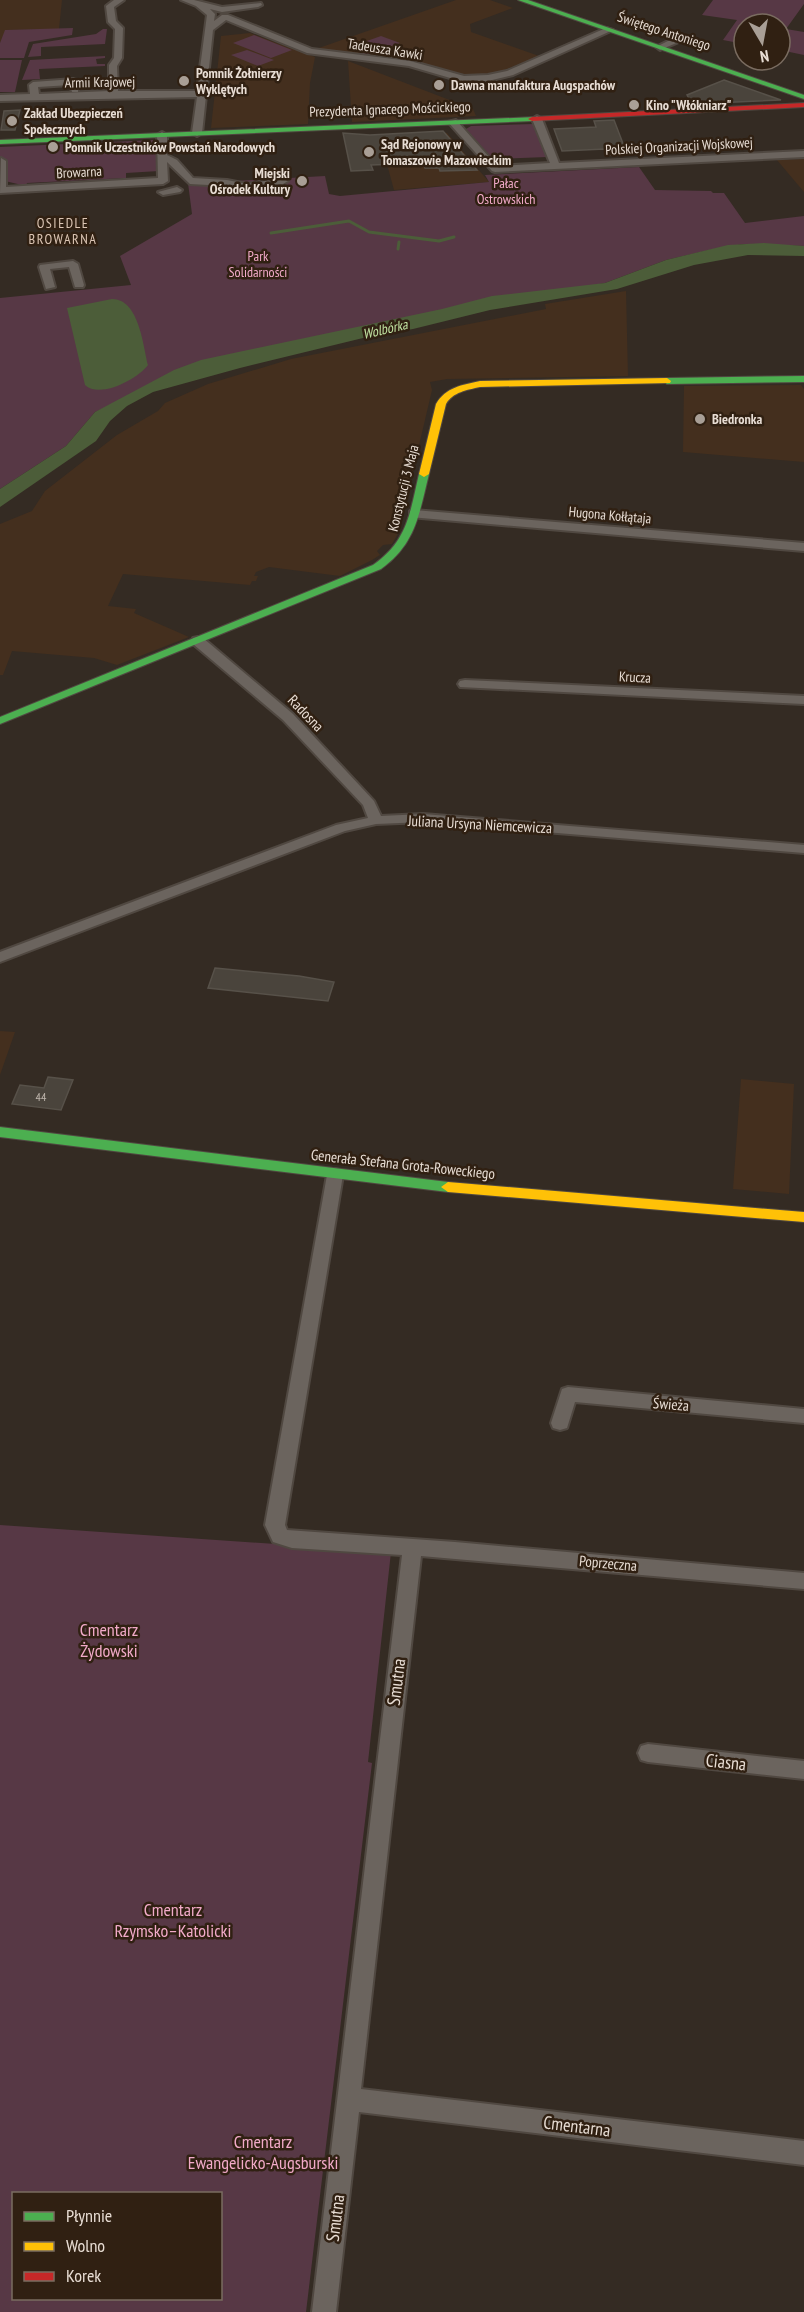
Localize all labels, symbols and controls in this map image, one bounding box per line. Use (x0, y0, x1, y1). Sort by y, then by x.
street label: Świętego Antoniego (615, 8, 713, 54)
north arrow (732, 12, 792, 72)
street label: Tadeusza Kawki (346, 34, 424, 64)
text: N (759, 46, 771, 67)
place label: Pomnik Żołnierzy Wyklętych (195, 64, 282, 98)
street label: Armii Krajowej (65, 72, 135, 92)
marker: Pomnik Żołnierzy Wyklętych (177, 74, 191, 88)
place label: Dawna manufaktura Augspachów (451, 76, 616, 94)
marker: Dawna manufaktura Augspachów (432, 78, 446, 92)
place label: Kino "Włókniarz" (646, 96, 731, 114)
street label: Prezydenta Ignacego Mościckiego (309, 97, 471, 121)
marker: Kino "Włókniarz" (627, 98, 641, 112)
place label: Zakład Ubezpieczeń Społecznych (24, 104, 123, 138)
marker: Zakład Ubezpieczeń Społecznych (5, 114, 19, 128)
street label: Polskiej Organizacji Wojskowej (605, 133, 753, 159)
place label: Sąd Rejonowy w Tomaszowie Mazowieckim (381, 135, 511, 169)
place label: Pomnik Uczestników Powstań Narodowych (65, 138, 275, 156)
marker: Pomnik Uczestników Powstań Narodowych (46, 140, 60, 154)
marker: Sąd Rejonowy w Tomaszowie Mazowieckim (362, 145, 376, 159)
street label: Browarna (56, 162, 102, 182)
place label: Miejski Ośrodek Kultury (210, 164, 290, 198)
marker: Miejski Ośrodek Kultury (295, 174, 309, 188)
park label: Pałac Ostrowskich (477, 174, 535, 208)
district label: OSIEDLE BROWARNA (29, 214, 97, 248)
park label: Park Solidarności (229, 247, 287, 281)
water label: Wolbórka (361, 315, 410, 343)
place label: Biedronka (712, 410, 763, 428)
marker: Biedronka (693, 412, 707, 426)
street label: Konstytucji 3 Maja (384, 443, 422, 533)
street label: Hugona Kołłątaja (568, 502, 652, 528)
street label: Krucza (619, 667, 651, 687)
street label: Radosna (284, 691, 328, 735)
street label: Juliana Ursyna Niemcewicza (407, 811, 552, 837)
house number: 44 (36, 1089, 47, 1104)
street label: Generała Stefana Grota-Roweckiego (310, 1145, 496, 1183)
street label: Świeża (652, 1393, 690, 1415)
street label: Poprzeczna (578, 1551, 638, 1575)
park label: Cmentarz Żydowski (80, 1618, 138, 1662)
street label: Smutna (382, 1657, 410, 1707)
street label: Ciasna (705, 1748, 747, 1776)
park label: Cmentarz Rzymsko–Katolicki (114, 1898, 232, 1942)
street label: Cmentarna (542, 2110, 612, 2142)
park label: Cmentarz Ewangelicko-Augsburski (188, 2130, 338, 2174)
legend (12, 2192, 222, 2300)
street label: Smutna (321, 2193, 349, 2243)
text: Płynnie (66, 2204, 112, 2227)
text: Wolno (66, 2234, 105, 2257)
text: Korek (66, 2264, 101, 2287)

